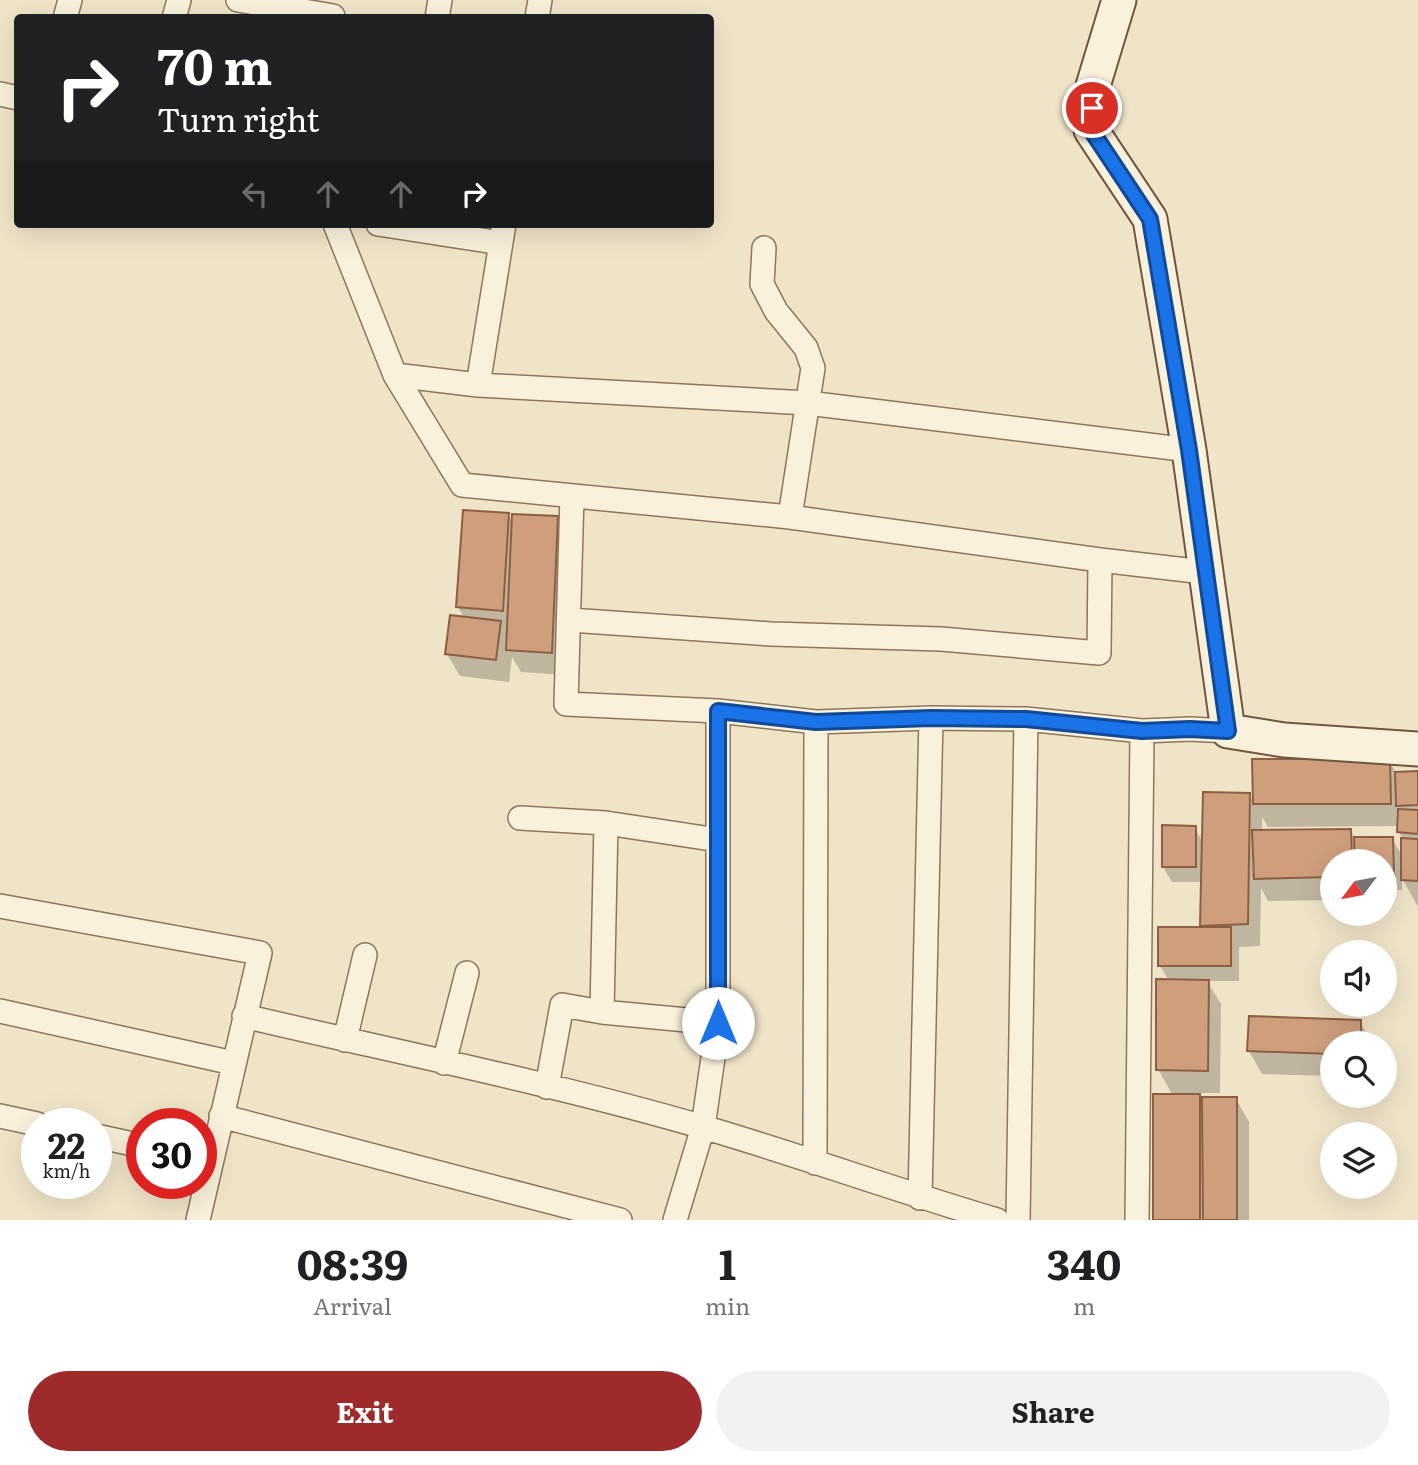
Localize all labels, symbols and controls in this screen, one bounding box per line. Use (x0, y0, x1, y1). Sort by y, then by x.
text: 70 m (157, 27, 272, 100)
icon: right (42, 42, 133, 133)
pin (1062, 78, 1122, 138)
icon: arrive (1073, 89, 1111, 127)
text: Turn right (157, 94, 319, 142)
icon: left (236, 175, 274, 213)
icon: ahead (309, 175, 347, 213)
icon: ahead (382, 175, 420, 213)
icon: right (455, 175, 493, 213)
north arrow (1320, 849, 1396, 926)
map controls (1320, 849, 1397, 1199)
button: sound (1320, 940, 1397, 1017)
position arrow (681, 986, 755, 1060)
button: search (1320, 1031, 1397, 1108)
speed limit sign: 30 (126, 1108, 217, 1199)
text: 22 (48, 1118, 85, 1170)
button: layers (1320, 1122, 1397, 1199)
text: km/h (43, 1157, 90, 1184)
text: 08:39 (297, 1231, 408, 1293)
text: 1 (719, 1231, 736, 1293)
text: 340 (1047, 1231, 1121, 1293)
text: Arrival (313, 1288, 392, 1322)
text: min (705, 1288, 750, 1322)
text: m (1073, 1288, 1095, 1322)
button: Exit (28, 1371, 702, 1451)
button: Share (716, 1371, 1390, 1451)

